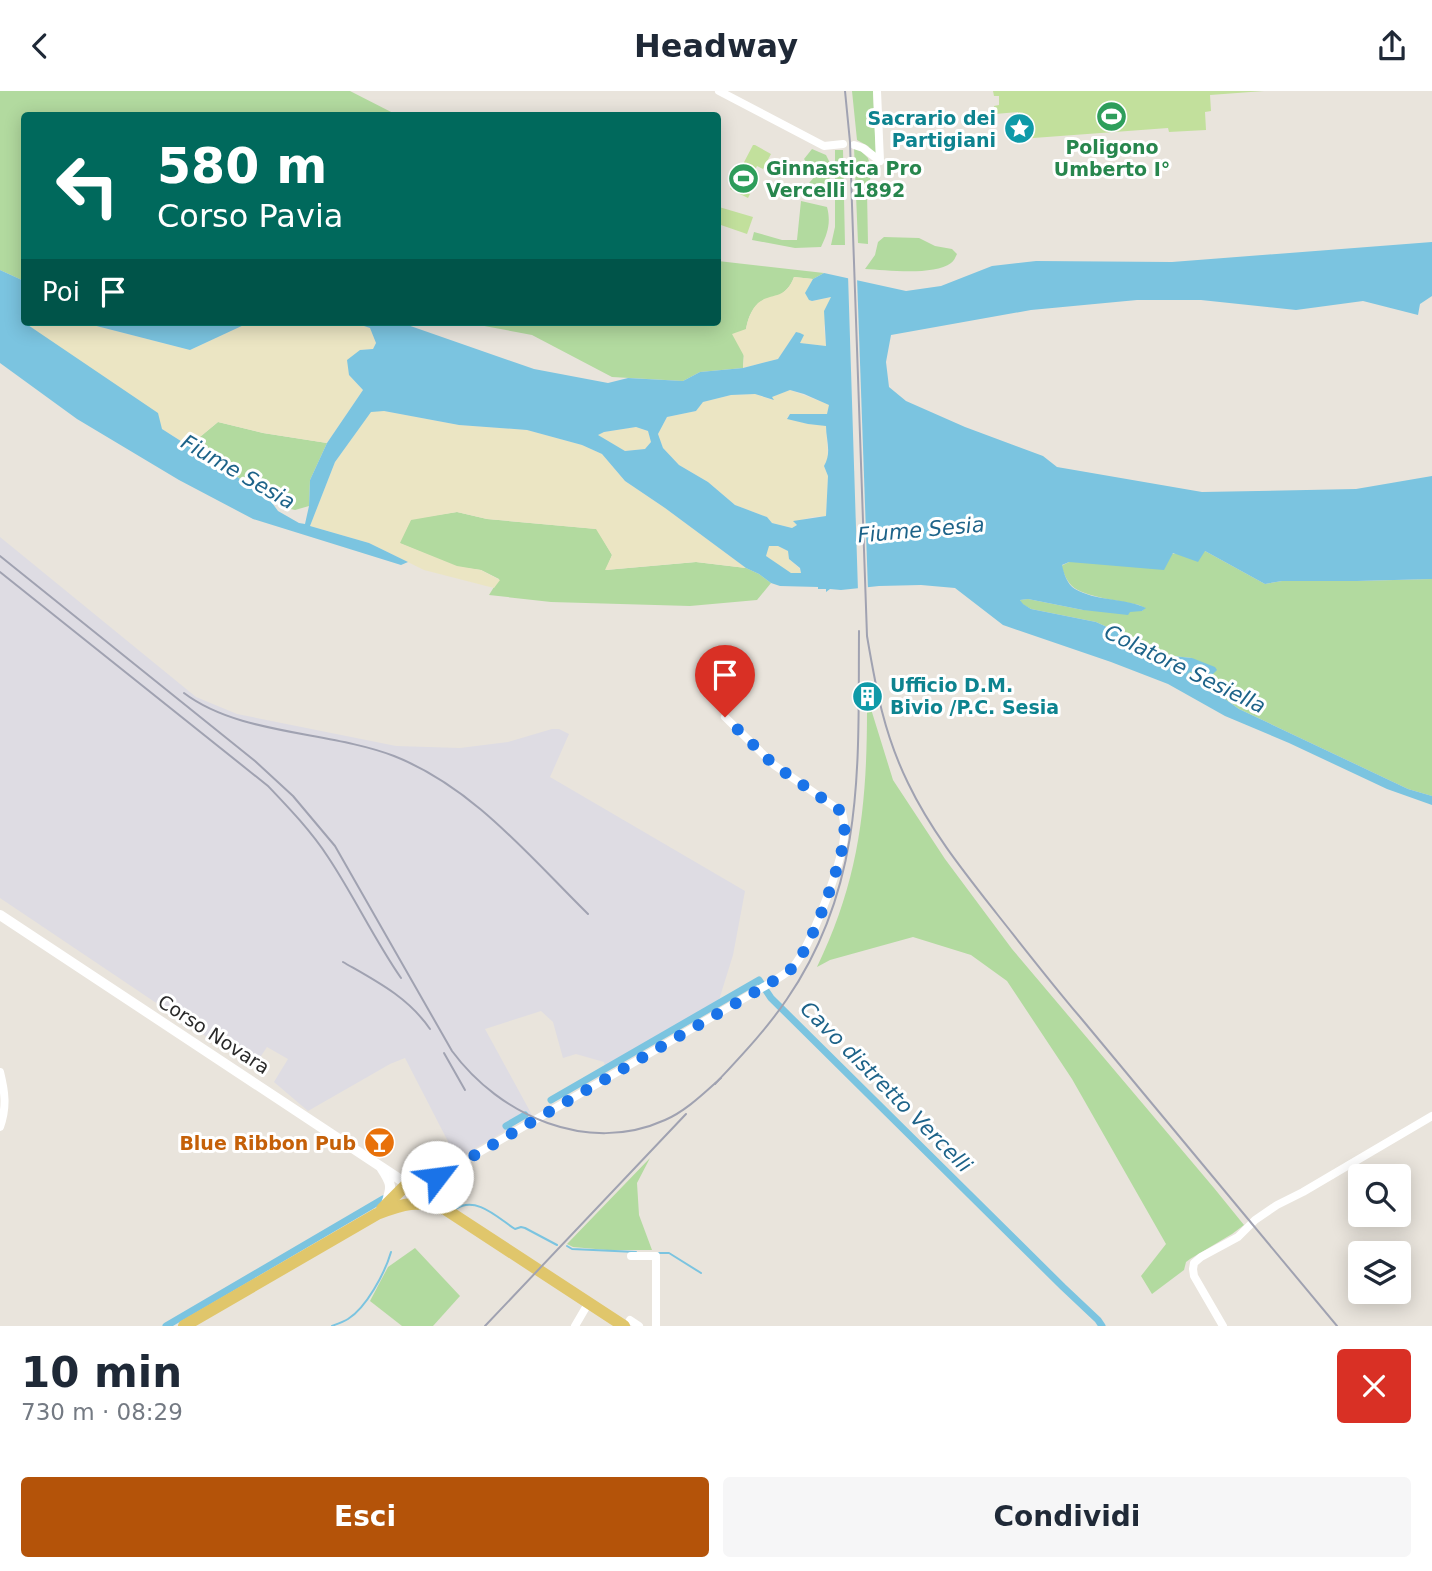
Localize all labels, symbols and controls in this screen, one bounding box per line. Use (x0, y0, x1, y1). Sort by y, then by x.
icon: back (21, 27, 59, 65)
text: Headway (634, 27, 798, 65)
icon: share (1373, 27, 1411, 65)
sports icon: Poligono Umberto I° (1095, 99, 1129, 133)
place label: Sacrario dei Partigiani (867, 107, 996, 151)
place icon: Sacrario dei Partigiani (1002, 112, 1036, 146)
place label: Poligono Umberto I° (1054, 136, 1170, 180)
text: 580 m (157, 138, 327, 195)
icon: left (42, 140, 133, 231)
place label: Ginnastica Pro Vercelli 1892 (766, 157, 922, 201)
sports icon: Ginnastica Pro Vercelli 1892 (726, 162, 760, 196)
text: Corso Pavia (157, 197, 343, 235)
icon: arrive (94, 273, 132, 311)
text: Poi (42, 277, 80, 307)
water label: Fiume Sesia (177, 430, 299, 514)
water label: Fiume Sesia (857, 513, 985, 547)
water label: Colatore Sesiella (1101, 620, 1269, 718)
pin (695, 645, 755, 717)
icon: arrive (706, 656, 744, 694)
place label: Ufficio D.M. Bivio /P.C. Sesia (890, 674, 1059, 718)
building icon: Ufficio D.M. Bivio /P.C. Sesia (850, 679, 884, 713)
street label: Corso Novara (154, 990, 274, 1078)
water label: Cavo distretto Vercelli (795, 996, 977, 1178)
bar icon: Blue Ribbon Pub (362, 1126, 396, 1160)
place label: Blue Ribbon Pub (179, 1132, 356, 1154)
position arrow (400, 1140, 474, 1214)
map controls (1348, 1164, 1411, 1304)
button: search (1348, 1164, 1411, 1227)
button: layers (1348, 1241, 1411, 1304)
text: 10 min (21, 1348, 182, 1397)
button: close (1337, 1349, 1411, 1423)
text: 730 m · 08:29 (21, 1399, 183, 1425)
button: Esci (21, 1477, 709, 1557)
button: Condividi (723, 1477, 1411, 1557)

